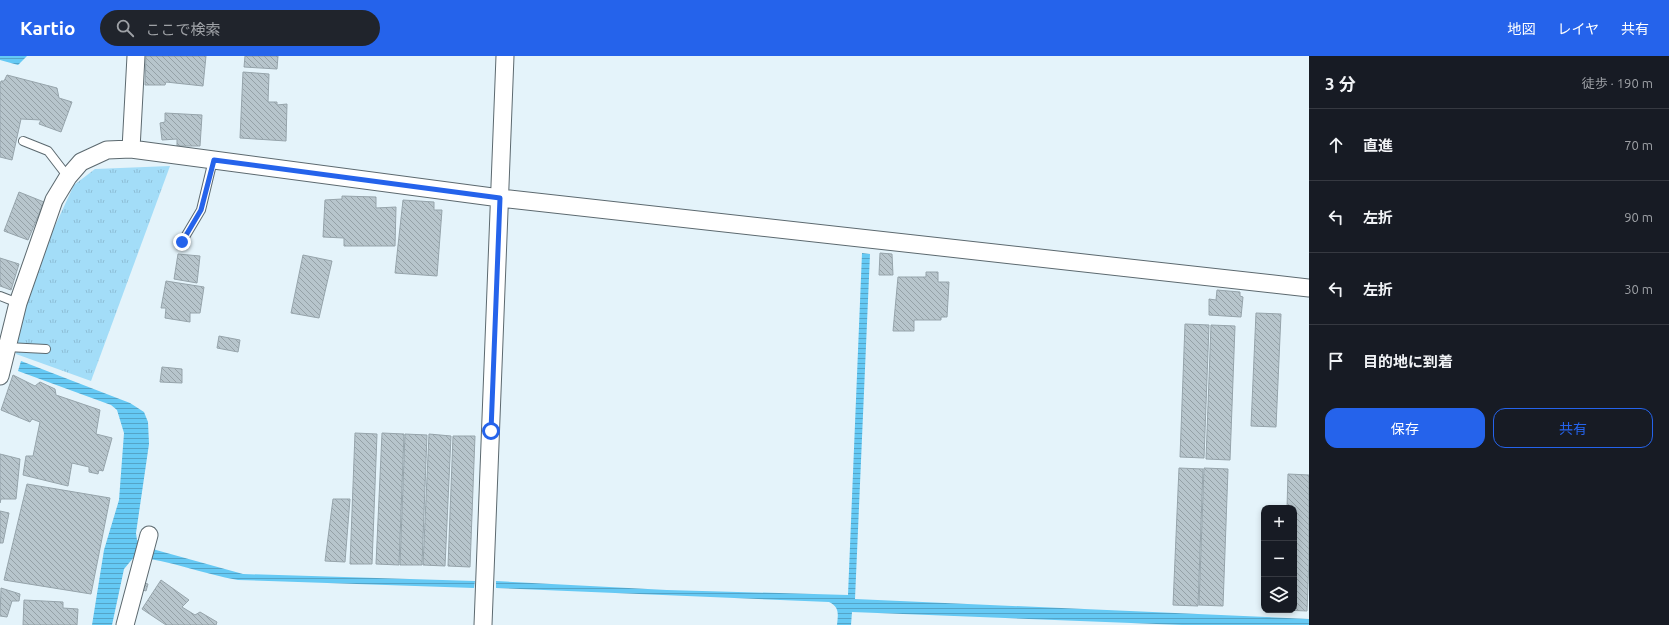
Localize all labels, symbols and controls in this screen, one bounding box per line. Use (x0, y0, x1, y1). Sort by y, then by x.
search box (100, 10, 380, 46)
text: Kartio (20, 17, 76, 39)
icon: search (114, 17, 136, 39)
text: ここで検索 (146, 21, 221, 38)
text: 地図 (1507, 21, 1535, 37)
text: レイヤ (1557, 21, 1599, 37)
text: 共有 (1621, 21, 1649, 37)
text: 3 分 (1325, 74, 1356, 93)
text: 徒歩 · 190 m (1582, 76, 1653, 90)
icon: ahead (1325, 134, 1347, 156)
text: 直進 (1363, 137, 1393, 154)
text: 70 m (1624, 138, 1653, 152)
icon: left (1325, 206, 1347, 228)
text: 左折 (1363, 209, 1393, 226)
text: 90 m (1624, 210, 1653, 224)
route end (173, 233, 191, 251)
icon: left (1325, 278, 1347, 300)
text: 左折 (1363, 281, 1393, 298)
text: 30 m (1624, 282, 1653, 296)
icon: arrive (1325, 350, 1347, 372)
text: 目的地に到着 (1363, 353, 1453, 370)
button: 保存 (1325, 408, 1485, 448)
button: 共有 (1493, 408, 1653, 448)
route start (482, 422, 500, 440)
map controls (1261, 505, 1297, 613)
button: + (1261, 505, 1297, 541)
button: − (1261, 541, 1297, 577)
button: layers (1261, 577, 1297, 613)

